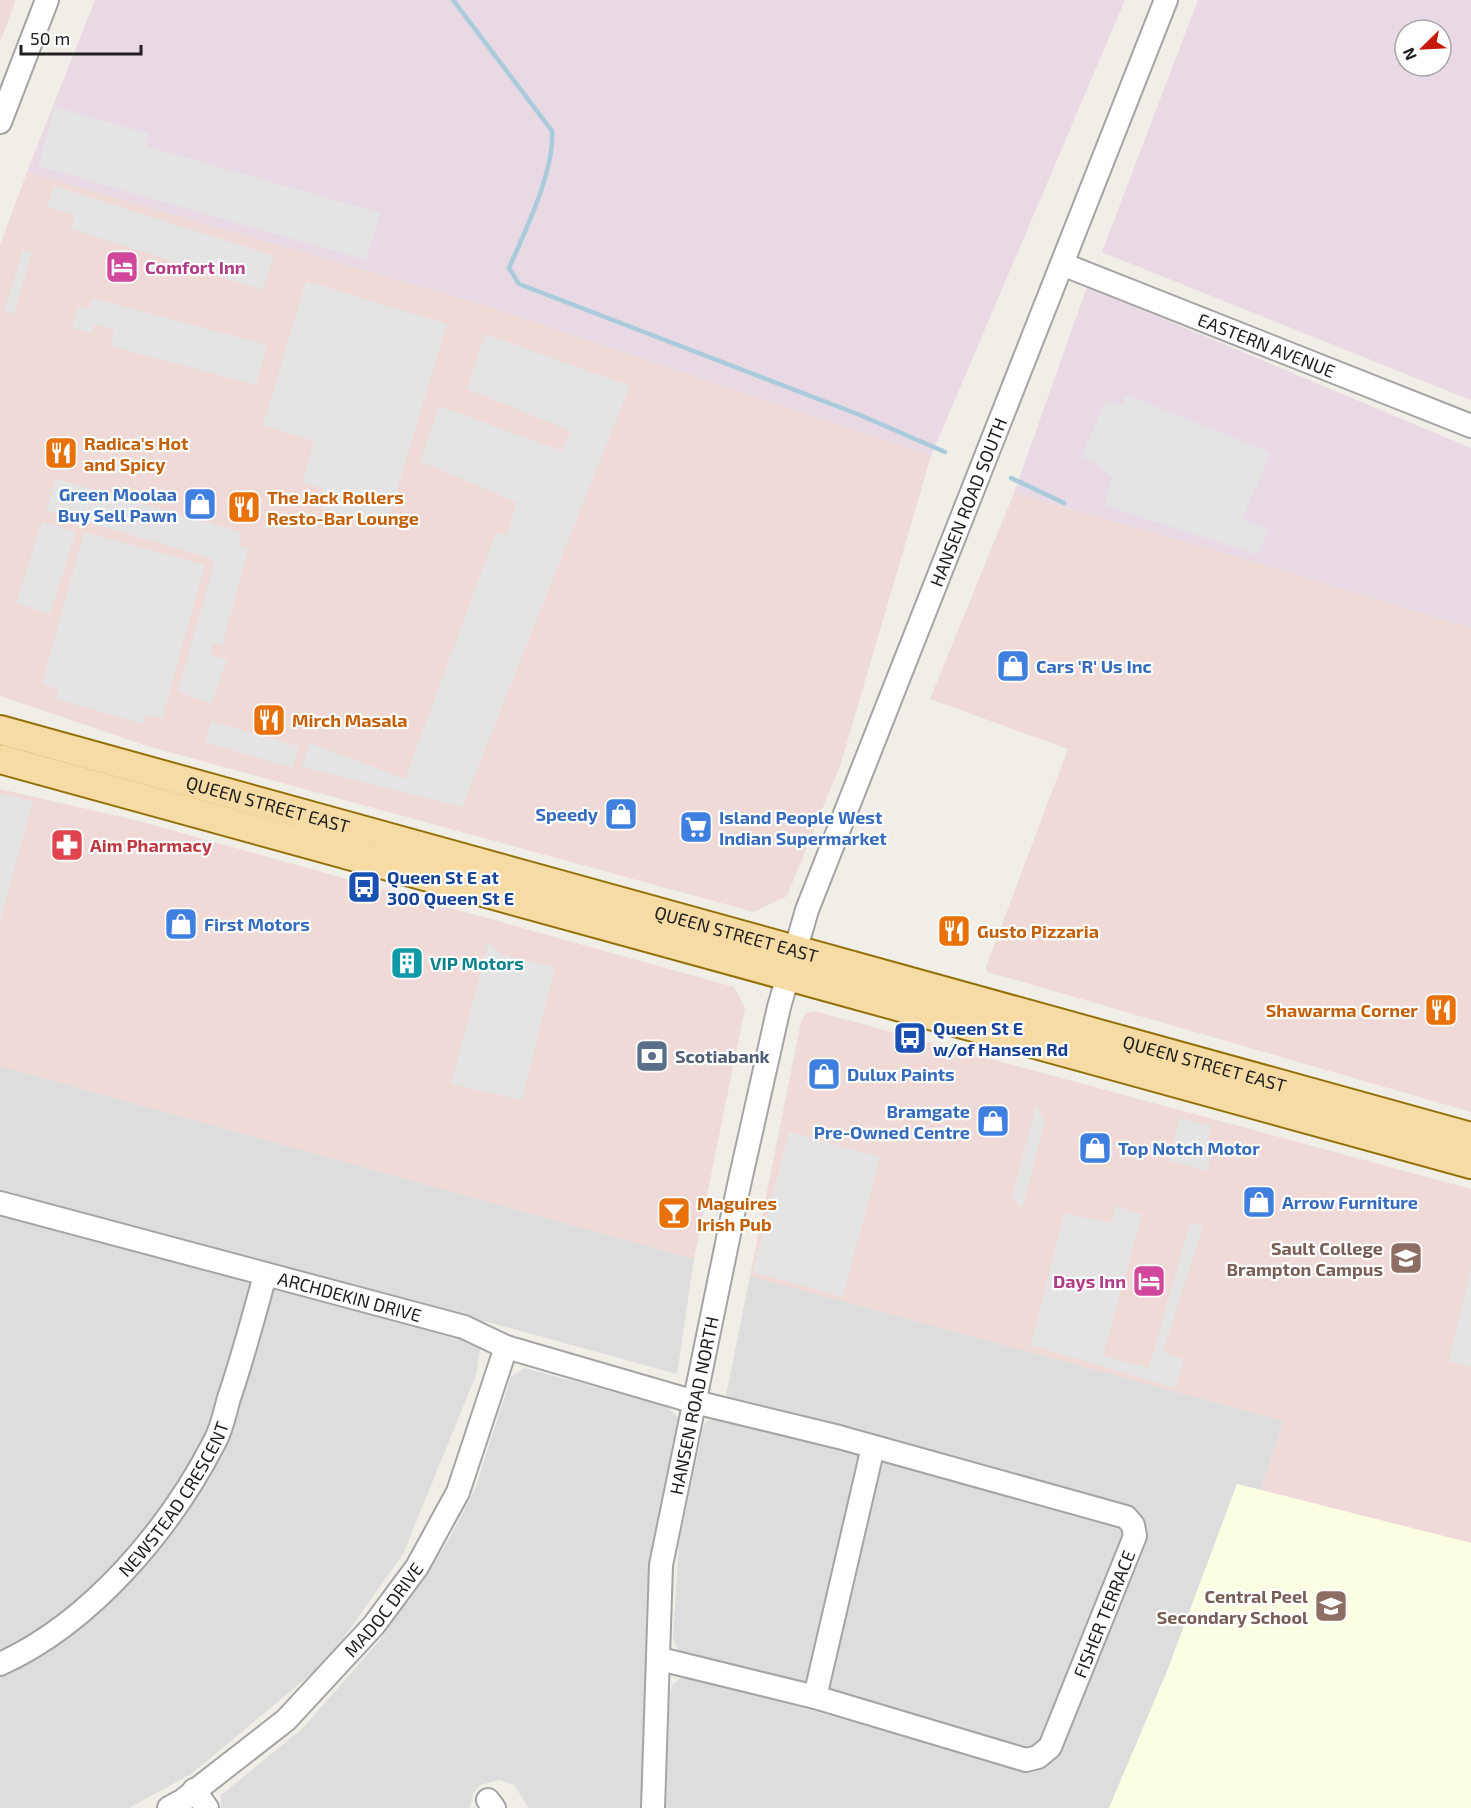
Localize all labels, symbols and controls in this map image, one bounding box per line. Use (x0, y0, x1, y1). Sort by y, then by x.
scale bar (21, 18, 141, 56)
north arrow (1393, 18, 1453, 78)
text: 50 m (30, 27, 70, 49)
text: N (1398, 45, 1420, 63)
hotel icon: Comfort Inn (104, 249, 140, 285)
place label: Comfort Inn (145, 256, 246, 278)
street label: EASTERN AVENUE (1195, 308, 1338, 382)
street label: HANSEN ROAD SOUTH (925, 414, 1011, 590)
place label: Radica's Hot and Spicy (84, 432, 189, 475)
restaurant icon: Radica's Hot and Spicy (43, 435, 79, 471)
place label: Green Moolaa Buy Sell Pawn (58, 483, 177, 526)
shop icon: Green Moolaa Buy Sell Pawn (182, 486, 218, 522)
place label: The Jack Rollers Resto-Bar Lounge (267, 486, 419, 529)
restaurant icon: The Jack Rollers Resto-Bar Lounge (226, 489, 262, 525)
shop icon: Cars 'R' Us Inc (995, 648, 1031, 684)
place label: Cars 'R' Us Inc (1036, 655, 1152, 677)
restaurant icon: Mirch Masala (251, 702, 287, 738)
place label: Mirch Masala (292, 709, 408, 731)
street label: QUEEN STREET EAST (184, 771, 353, 837)
shop icon: Speedy (603, 796, 639, 832)
place label: Speedy (535, 803, 599, 825)
place label: Island People West Indian Supermarket (719, 806, 887, 849)
supermarket icon: Island People West Indian Supermarket (678, 809, 714, 845)
pharmacy icon: Aim Pharmacy (49, 827, 85, 863)
place label: Aim Pharmacy (90, 834, 213, 856)
place label: Queen St E at 300 Queen St E (387, 866, 514, 909)
bus stop icon: Queen St E at 300 Queen St E (346, 869, 382, 905)
street label: QUEEN STREET EAST (652, 901, 821, 967)
shop icon: First Motors (163, 906, 199, 942)
place label: First Motors (204, 913, 310, 935)
restaurant icon: Gusto Pizzaria (936, 913, 972, 949)
place label: Gusto Pizzaria (977, 920, 1099, 942)
building icon: VIP Motors (389, 945, 425, 981)
place label: VIP Motors (430, 952, 524, 974)
restaurant icon: Shawarma Corner (1423, 992, 1459, 1028)
place label: Shawarma Corner (1266, 999, 1418, 1021)
place label: Queen St E w/of Hansen Rd (933, 1017, 1068, 1060)
bus stop icon: Queen St E w/of Hansen Rd (892, 1020, 928, 1056)
street label: QUEEN STREET EAST (1120, 1030, 1290, 1097)
bank icon: Scotiabank (634, 1038, 670, 1074)
place label: Scotiabank (675, 1045, 770, 1067)
shop icon: Dulux Paints (806, 1056, 842, 1092)
place label: Dulux Paints (847, 1063, 955, 1085)
place label: Bramgate Pre-Owned Centre (814, 1100, 970, 1143)
shop icon: Bramgate Pre-Owned Centre (975, 1103, 1011, 1139)
shop icon: Top Notch Motor (1077, 1130, 1113, 1166)
place label: Top Notch Motor (1118, 1137, 1260, 1159)
shop icon: Arrow Furniture (1241, 1184, 1277, 1220)
place label: Arrow Furniture (1282, 1191, 1418, 1213)
place label: Maguires Irish Pub (697, 1192, 777, 1235)
bar icon: Maguires Irish Pub (656, 1195, 692, 1231)
place label: Sault College Brampton Campus (1227, 1237, 1383, 1280)
school or university icon: Sault College Brampton Campus (1388, 1240, 1424, 1276)
hotel icon: Days Inn (1131, 1263, 1167, 1299)
street label: ARCHDEKIN DRIVE (276, 1267, 424, 1326)
place label: Days Inn (1053, 1270, 1126, 1292)
street label: HANSEN ROAD NORTH (665, 1314, 723, 1496)
street label: NEWSTEAD CRESCENT (114, 1418, 233, 1581)
street label: FISHER TERRACE (1068, 1547, 1140, 1681)
street label: MADOC DRIVE (339, 1558, 427, 1661)
place label: Central Peel Secondary School (1157, 1585, 1308, 1628)
school or university icon: Central Peel Secondary School (1313, 1588, 1349, 1624)

